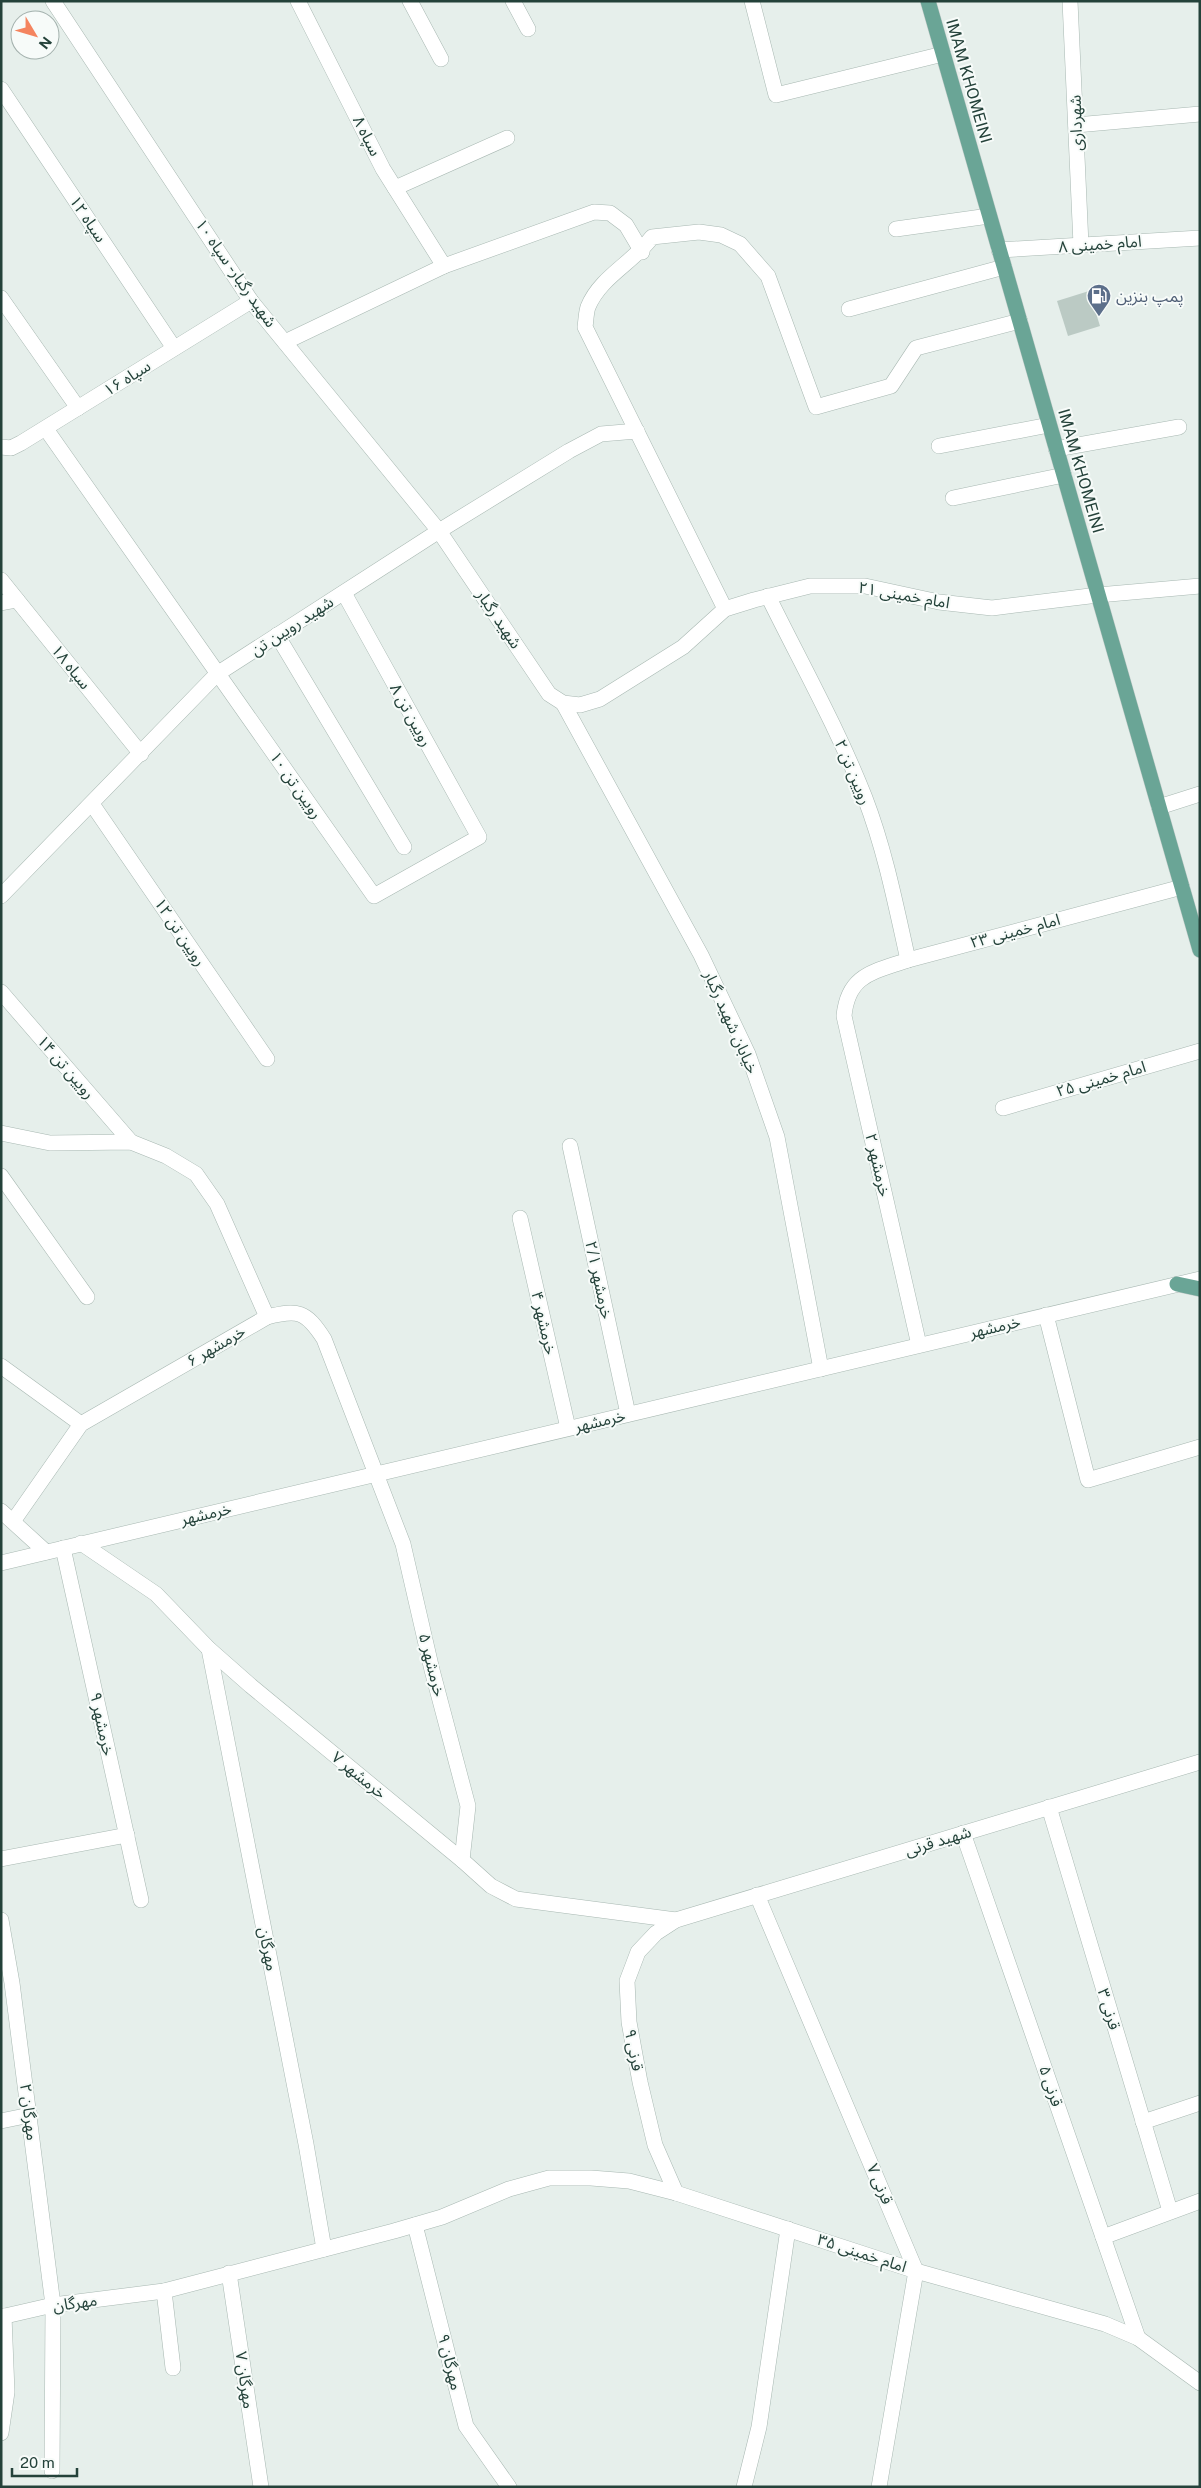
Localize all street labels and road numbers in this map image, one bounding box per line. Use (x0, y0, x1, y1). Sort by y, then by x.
street label: IMAM KHOMEINI (942, 17, 996, 145)
street label: شهرداری (1066, 95, 1086, 151)
street label: سپاه ۸ (348, 113, 385, 160)
street label: سپاه ۱۲ (65, 192, 110, 246)
street label: شهید رگبار - سپاه ۱۰ (191, 215, 281, 332)
street label: امام خمینی ۸ (1058, 232, 1142, 259)
street label: سپاه ۱۶ (100, 356, 155, 401)
street label: IMAM KHOMEINI (1054, 407, 1108, 535)
street label: امام خمینی ۲۱ (856, 578, 951, 615)
street label: شهید رگبار (472, 585, 526, 652)
street label: شهید رویین تن (247, 592, 337, 660)
street label: سپاه ۱۸ (46, 641, 95, 694)
street label: رویین تن ۸ (386, 680, 436, 750)
street label: رویین تن ۲ (831, 737, 875, 807)
street label: رویین تن ۱۰ (266, 748, 326, 822)
street label: رویین تن ۱۲ (150, 894, 210, 970)
street label: امام خمینی ۲۳ (968, 910, 1063, 955)
street label: خیابان شهید رگبار (699, 967, 762, 1076)
street label: رویین تن ۱۴ (33, 1031, 99, 1103)
street label: امام خمینی ۲۵ (1054, 1057, 1149, 1104)
street label: خرمشهر ۲ (861, 1131, 895, 1199)
street label: خرمشهر ۲/۱ (581, 1239, 617, 1321)
street label: خرمشهر ۴ (527, 1289, 561, 1357)
street label: خرمشهر (967, 1312, 1022, 1342)
street label: خرمشهر ۶ (183, 1322, 249, 1370)
street label: خرمشهر (572, 1406, 627, 1436)
street label: خرمشهر (178, 1499, 233, 1529)
street label: خرمشهر ۵ (415, 1631, 449, 1699)
street label: خرمشهر ۹ (86, 1690, 118, 1758)
street label: خرمشهر ۷ (328, 1747, 390, 1803)
street label: شهید قرنی (903, 1822, 973, 1860)
street label: مهرگان (254, 1925, 282, 1973)
street label: قرنی ۳ (1094, 1986, 1124, 2032)
street label: قرنی ۹ (621, 2028, 647, 2072)
street label: قرنی ۵ (1035, 2063, 1067, 2109)
street label: مهرگان ۲ (16, 2082, 42, 2142)
street label: قرنی ۷ (863, 2161, 897, 2207)
street label: امام خمینی ۳۵ (814, 2230, 909, 2279)
street label: مهرگان (52, 2291, 98, 2315)
street label: مهرگان ۹ (434, 2332, 466, 2392)
street label: مهرگان ۷ (232, 2350, 258, 2410)

